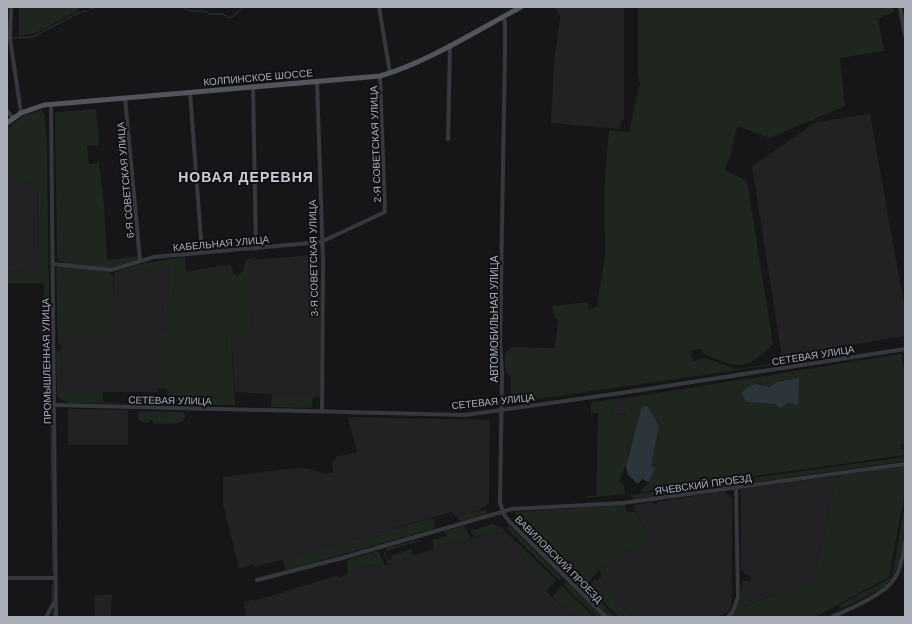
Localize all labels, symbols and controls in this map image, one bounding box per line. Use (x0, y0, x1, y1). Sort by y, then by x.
street label: КОЛПИНСКОЕ ШОССЕ (203, 67, 314, 88)
street label: 2-Я СОВЕТСКАЯ УЛИЦА (368, 85, 383, 202)
street label: 6-Я СОВЕТСКАЯ УЛИЦА (115, 121, 136, 239)
district label: НОВАЯ ДЕРЕВНЯ (178, 169, 314, 185)
street label: 3-Я СОВЕТСКАЯ УЛИЦА (307, 199, 320, 316)
street label: КАБЕЛЬНАЯ УЛИЦА (172, 234, 270, 253)
street label: АВТОМОБИЛЬНАЯ УЛИЦА (489, 255, 500, 382)
street label: ПРОМЫШЛЕННАЯ УЛИЦА (40, 298, 53, 424)
street label: СЕТЕВАЯ УЛИЦА (771, 343, 856, 367)
street label: СЕТЕВАЯ УЛИЦА (451, 392, 535, 411)
street label: СЕТЕВАЯ УЛИЦА (128, 394, 212, 407)
street label: ЯЧЕВСКИЙ ПРОЕЗД (654, 471, 752, 497)
street label: ВАВИЛОВСКИЙ ПРОЕЗД (513, 513, 605, 605)

